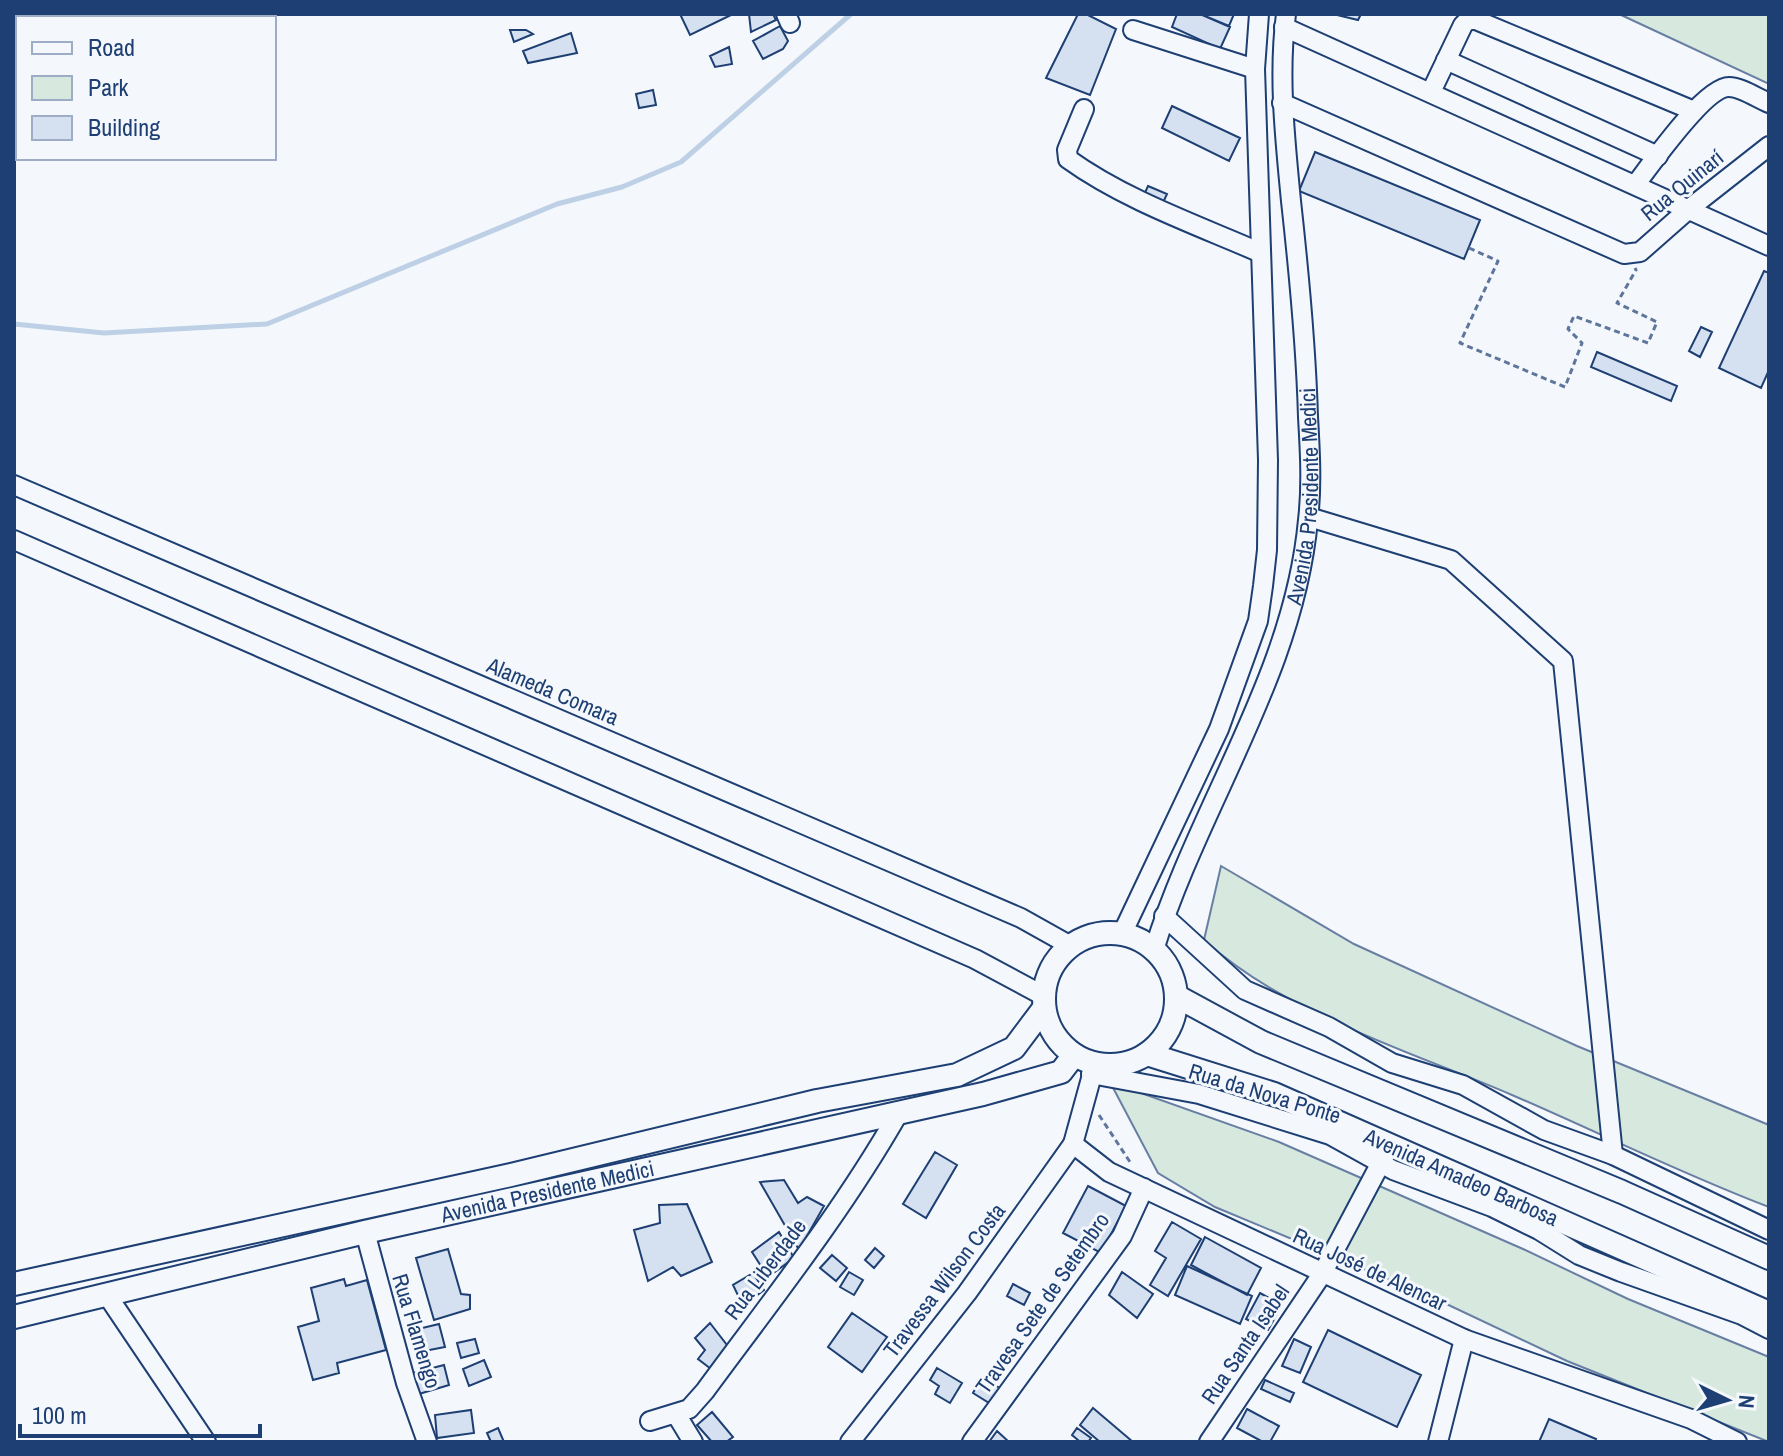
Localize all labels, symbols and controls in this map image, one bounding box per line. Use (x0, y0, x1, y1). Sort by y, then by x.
legend (16, 16, 276, 160)
text: Road (88, 31, 135, 63)
text: Park (88, 71, 129, 103)
text: Building (88, 111, 160, 143)
street label: Rua Quinarí (1634, 142, 1730, 228)
street label: Avenida Presidente Medici (1278, 387, 1325, 609)
street label: Alameda Comara (482, 649, 623, 732)
street label: Rua da Nova Ponte (1185, 1056, 1345, 1130)
street label: Avenida Amadeo Barbosa (1359, 1120, 1563, 1233)
street label: Avenida Presidente Medici (437, 1153, 657, 1230)
street label: Travessa Wilson Costa (876, 1197, 1012, 1363)
street label: Travesa Sete de Setembro (968, 1206, 1116, 1400)
street label: Rua Liberdade (717, 1212, 813, 1326)
street label: Rua José de Alencar (1288, 1220, 1452, 1318)
street label: Rua Flamengo (385, 1270, 449, 1392)
street label: Rua Santa Isabel (1194, 1278, 1296, 1410)
north arrow (1687, 1360, 1767, 1440)
scale bar (20, 1388, 260, 1438)
text: N (1731, 1394, 1762, 1410)
text: 100 m (32, 1399, 87, 1431)

